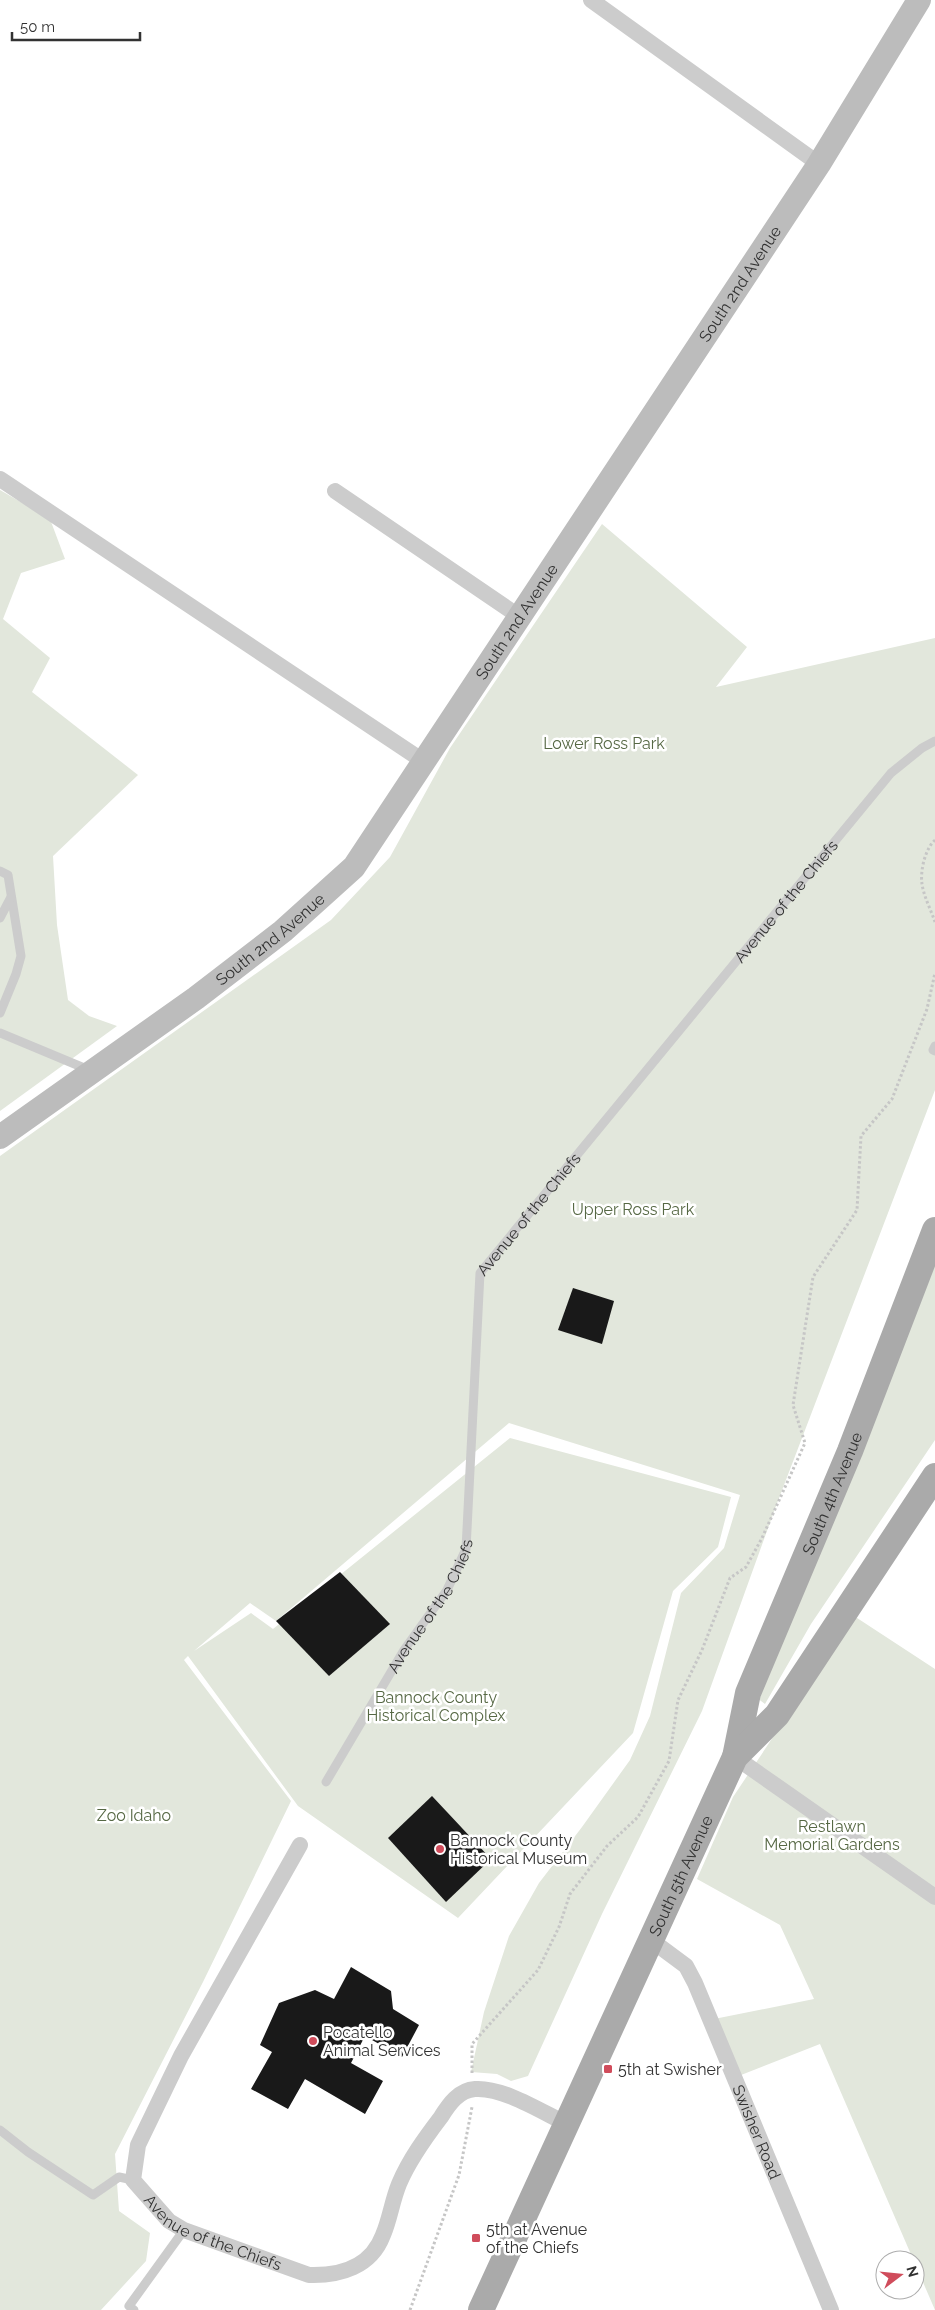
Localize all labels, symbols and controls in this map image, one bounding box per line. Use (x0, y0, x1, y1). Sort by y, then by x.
scale bar (12, 10, 140, 42)
text: 50 m (20, 18, 55, 36)
street label: South 2nd Avenue (695, 222, 785, 345)
street label: South 2nd Avenue (471, 560, 562, 683)
park label: Lower Ross Park (543, 734, 665, 753)
street label: Avenue of the Chiefs (730, 836, 842, 966)
street label: South 2nd Avenue (212, 889, 328, 989)
street label: Avenue of the Chiefs (473, 1149, 585, 1279)
park label: Upper Ross Park (572, 1200, 695, 1219)
street label: South 4th Avenue (798, 1429, 866, 1557)
street label: Avenue of the Chiefs (383, 1539, 476, 1676)
park label: Bannock County Historical Complex (367, 1688, 505, 1725)
park label: Zoo Idaho (97, 1806, 171, 1825)
street label: South 5th Avenue (645, 1812, 716, 1939)
park label: Restlawn Memorial Gardens (764, 1817, 900, 1854)
place label: Bannock County Historical Museum (450, 1831, 587, 1868)
marker: Bannock County Historical Museum (434, 1843, 446, 1855)
place label: Pocatello Animal Services (323, 2023, 441, 2060)
marker: Pocatello Animal Services (307, 2035, 319, 2047)
place label: 5th at Swisher (618, 2060, 722, 2079)
marker: 5th at Swisher (602, 2063, 614, 2075)
street label: Swisher Road (729, 2082, 785, 2182)
street label: Avenue of the Chiefs (140, 2190, 284, 2274)
place label: 5th at Avenue of the Chiefs (486, 2220, 587, 2257)
marker: 5th at Avenue of the Chiefs (470, 2232, 482, 2244)
north arrow (875, 2250, 925, 2300)
text: N (903, 2264, 922, 2279)

